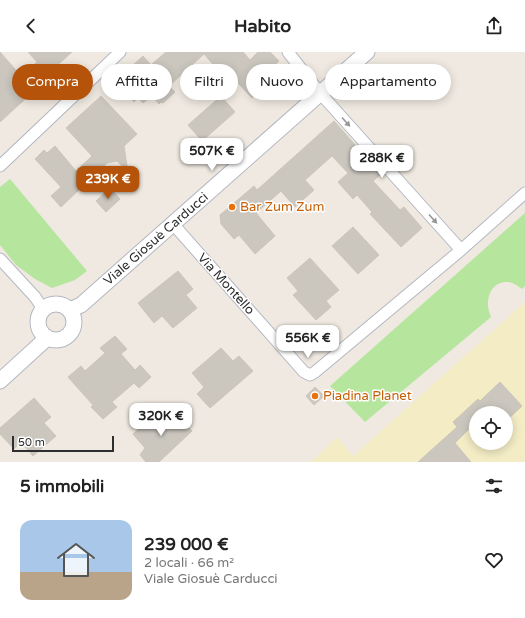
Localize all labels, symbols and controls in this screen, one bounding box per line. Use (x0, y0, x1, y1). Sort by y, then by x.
icon: back (20, 15, 42, 37)
text: Habito (234, 15, 291, 37)
icon: share (483, 15, 505, 37)
chip: Compra (12, 64, 93, 100)
chip: Affitta (101, 64, 172, 100)
chip: Filtri (180, 64, 238, 100)
chip: Nuovo (246, 64, 317, 100)
chip: Appartamento (325, 64, 451, 100)
one-way arrow (342, 117, 351, 127)
pin: 507K € (179, 138, 245, 172)
text: 507K € (189, 143, 235, 159)
pin: 288K € (349, 145, 415, 179)
text: 288K € (359, 150, 405, 166)
pin: 239K € (75, 166, 141, 200)
text: 239K € (85, 171, 131, 187)
street label: Viale Giosuè Carducci (100, 189, 212, 289)
place label: Bar Zum Zum (240, 199, 324, 215)
marker: Bar Zum Zum (227, 202, 237, 212)
one-way arrow (428, 214, 437, 224)
street label: Via Montello (194, 250, 258, 318)
pin: 556K € (275, 325, 341, 359)
text: 556K € (285, 330, 331, 346)
place label: Piadina Planet (323, 388, 412, 404)
marker: Piadina Planet (310, 391, 320, 401)
pin: 320K € (128, 403, 194, 437)
map controls (469, 406, 513, 450)
button: locate (469, 406, 513, 450)
text: 320K € (138, 408, 184, 424)
scale bar (12, 434, 114, 453)
text: 50 m (18, 436, 45, 449)
icon: filters (483, 475, 505, 497)
text: 5 immobili (20, 476, 104, 497)
text: 239 000 € (144, 534, 229, 555)
icon: home (52, 536, 100, 584)
icon: heart (483, 549, 505, 571)
text: 2 locali · 66 m² (144, 555, 234, 571)
text: Viale Giosuè Carducci (144, 571, 278, 587)

